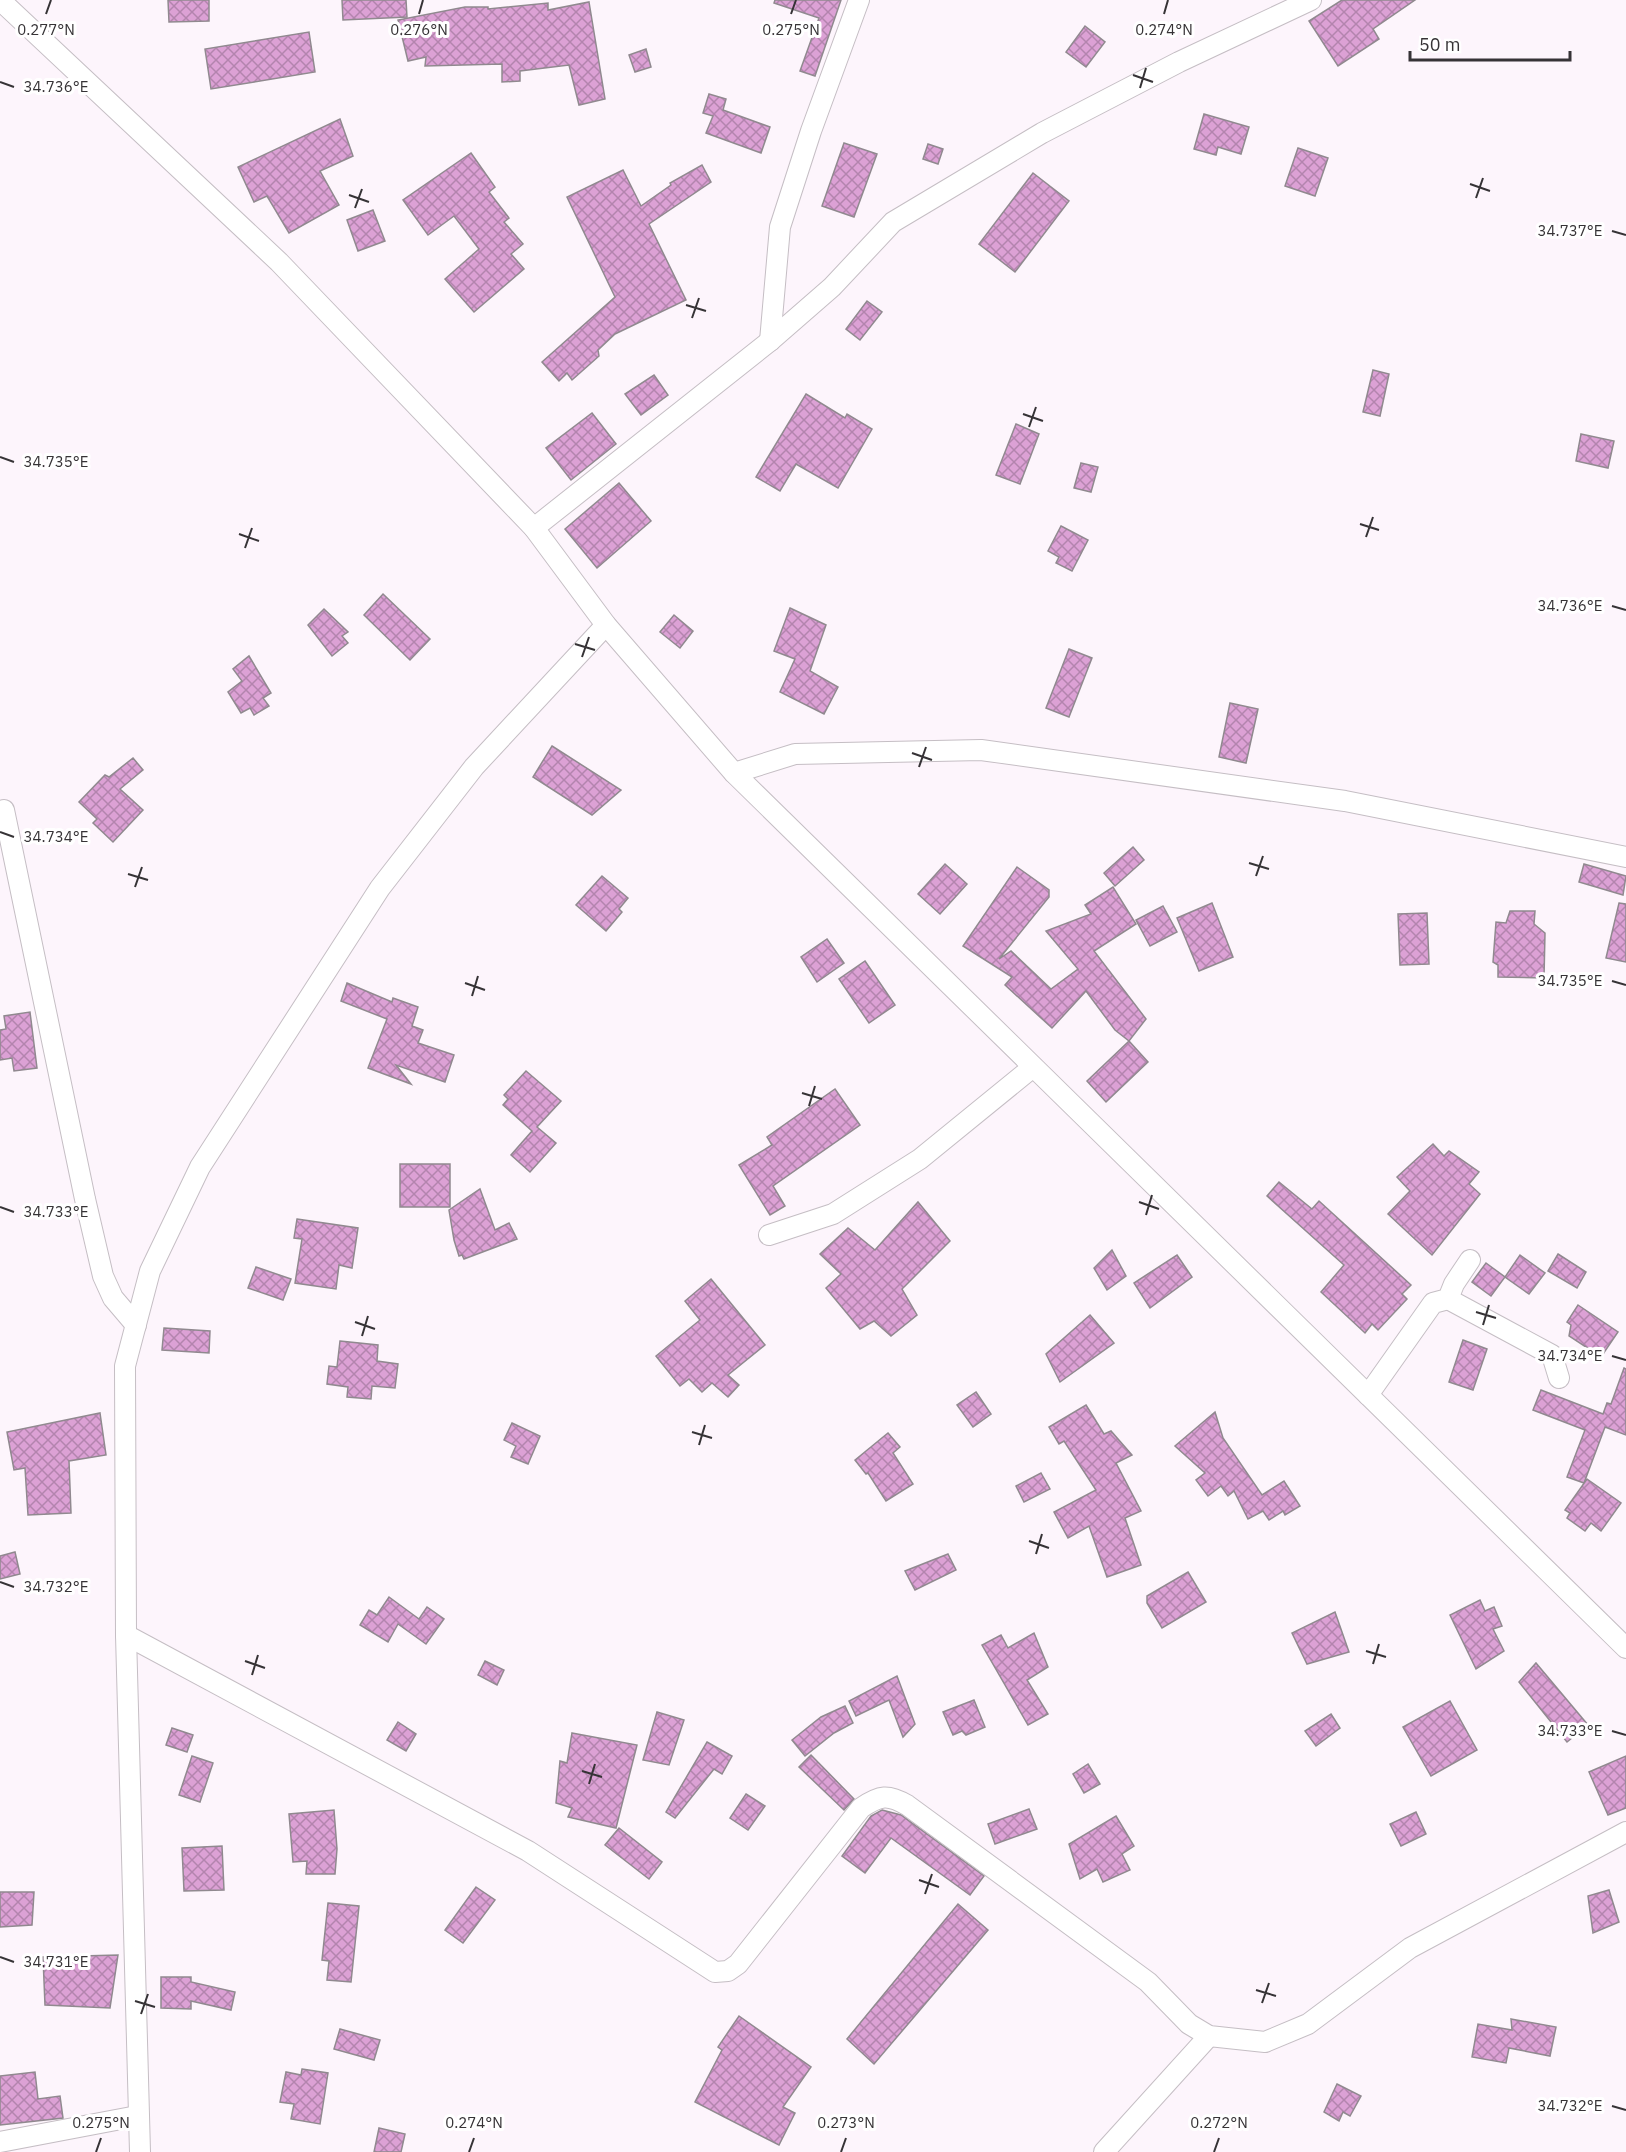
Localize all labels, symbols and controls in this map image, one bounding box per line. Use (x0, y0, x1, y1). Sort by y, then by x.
text: 0.277°N (17, 20, 75, 39)
text: 0.276°N (390, 20, 448, 39)
text: 0.275°N (762, 20, 820, 39)
text: 0.274°N (1135, 20, 1193, 39)
scale bar (1410, 24, 1570, 62)
text: 50 m (1419, 33, 1461, 56)
text: 34.736°E (24, 77, 88, 96)
text: 34.737°E (1538, 221, 1602, 240)
text: 34.735°E (24, 452, 88, 471)
text: 34.736°E (1538, 596, 1602, 615)
text: 34.734°E (24, 827, 88, 846)
text: 34.735°E (1538, 971, 1602, 990)
text: 34.733°E (24, 1202, 88, 1221)
text: 34.734°E (1538, 1346, 1602, 1365)
text: 34.732°E (24, 1577, 88, 1596)
text: 34.733°E (1538, 1721, 1602, 1740)
text: 34.731°E (24, 1952, 88, 1971)
text: 34.732°E (1538, 2096, 1602, 2115)
text: 0.275°N (72, 2113, 130, 2132)
text: 0.274°N (445, 2113, 503, 2132)
text: 0.273°N (817, 2113, 875, 2132)
text: 0.272°N (1190, 2113, 1248, 2132)

